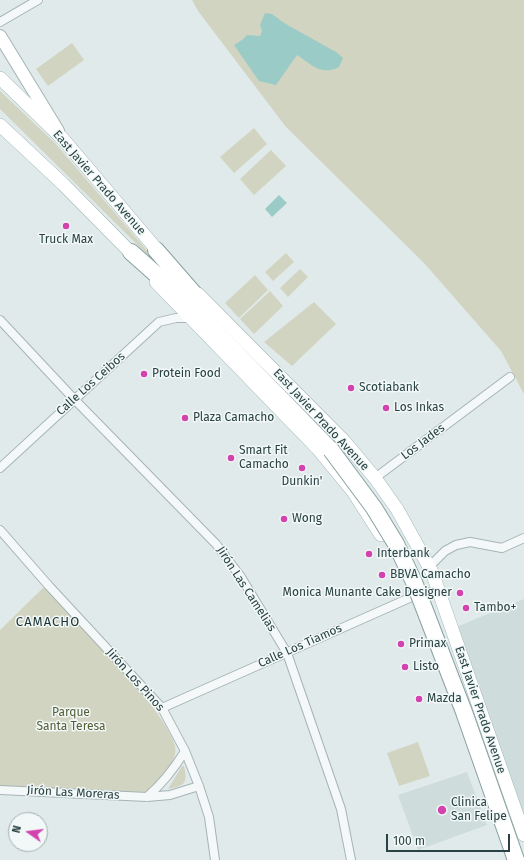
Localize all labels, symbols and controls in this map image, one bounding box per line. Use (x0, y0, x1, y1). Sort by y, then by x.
street label: East Javier Prado Avenue (50, 128, 148, 238)
marker: Truck Max (61, 221, 71, 231)
place label: Truck Max (39, 233, 93, 247)
street label: Calle Los Ceibos (54, 349, 128, 419)
street label: East Javier Prado Avenue (270, 366, 372, 474)
place label: Protein Food (152, 367, 221, 381)
marker: Protein Food (139, 369, 149, 379)
place label: Scotiabank (359, 381, 419, 395)
marker: Scotiabank (346, 383, 356, 393)
place label: Los Inkas (394, 401, 444, 415)
marker: Los Inkas (381, 403, 391, 413)
place label: Plaza Camacho (193, 411, 274, 425)
marker: Plaza Camacho (180, 413, 190, 423)
street label: Los Jades (398, 421, 448, 463)
place label: Smart Fit Camacho (239, 444, 289, 472)
marker: Smart Fit Camacho (226, 453, 236, 463)
marker: Dunkin' (297, 463, 307, 473)
place label: Dunkin' (282, 475, 322, 489)
place label: Wong (292, 512, 322, 526)
marker: Wong (279, 514, 289, 524)
street label: Jirón Las Camelias (213, 544, 279, 634)
place label: Interbank (377, 547, 430, 561)
marker: Interbank (364, 549, 374, 559)
place label: BBVA Camacho (390, 568, 471, 582)
marker: BBVA Camacho (377, 570, 387, 580)
place label: Monica Munante Cake Designer (283, 586, 452, 600)
marker: Monica Munante Cake Designer (455, 588, 465, 598)
place label: Tambo+ (474, 601, 517, 615)
marker: Tambo+ (461, 603, 471, 613)
district label: CAMACHO (16, 614, 80, 630)
street label: Calle Los Tiamos (256, 621, 344, 671)
place label: Primax (409, 637, 446, 651)
marker: Primax (396, 639, 406, 649)
street label: East Javier Prado Avenue (451, 644, 509, 776)
street label: Jirón Los Pinos (103, 645, 167, 715)
place label: Listo (413, 660, 439, 674)
marker: Listo (400, 662, 410, 672)
place label: Mazda (427, 692, 462, 706)
marker: Mazda (414, 694, 424, 704)
park label: Parque Santa Teresa (37, 706, 105, 734)
street label: Jirón Las Moreras (26, 783, 120, 803)
place label: Clinica San Felipe (451, 796, 507, 824)
marker: Clinica San Felipe (436, 804, 448, 816)
north arrow (8, 812, 48, 852)
text: N (10, 824, 24, 834)
scale bar (388, 826, 512, 852)
text: 100 m (393, 834, 425, 848)

